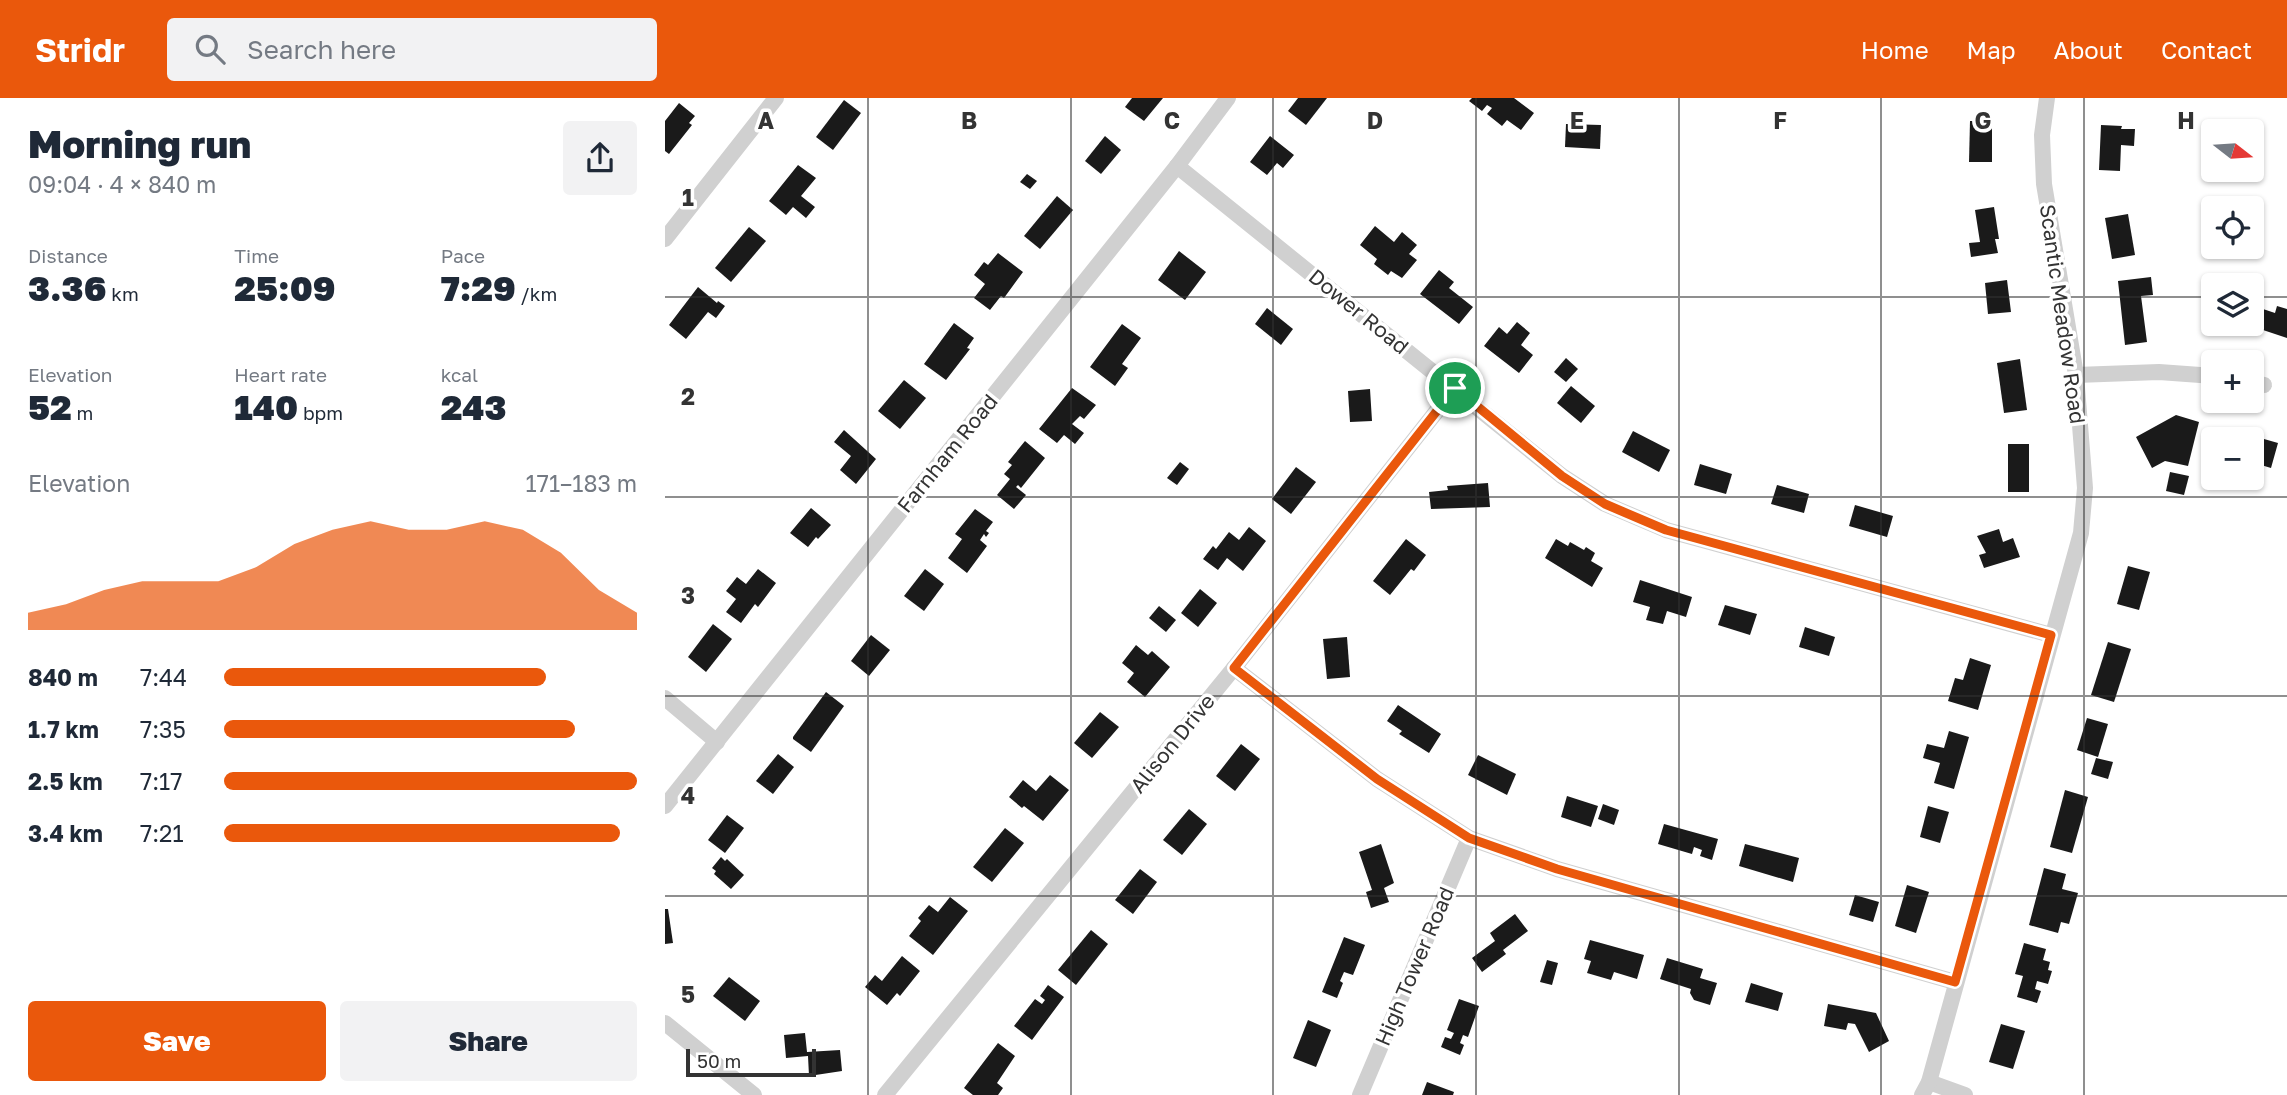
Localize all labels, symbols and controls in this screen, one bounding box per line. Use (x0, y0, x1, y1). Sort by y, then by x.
search box (167, 18, 657, 81)
text: Stridr (35, 30, 125, 69)
icon: search (191, 30, 229, 68)
text: Search here (247, 34, 396, 65)
text: Home (1861, 35, 1929, 64)
text: Map (1967, 35, 2016, 64)
text: About (2054, 35, 2123, 64)
text: Contact (2161, 35, 2252, 64)
text: A (758, 106, 775, 134)
text: B (961, 106, 977, 134)
text: C (1164, 106, 1180, 134)
text: D (1367, 106, 1383, 134)
text: E (1570, 106, 1584, 134)
text: F (1773, 106, 1787, 134)
text: G (1975, 106, 1991, 134)
text: H (2177, 106, 2195, 134)
north arrow (2201, 119, 2265, 182)
map controls (2201, 119, 2264, 490)
text: Morning run (28, 121, 251, 166)
button: share (563, 121, 637, 195)
text: 09:04 · 4 × 840 m (28, 170, 216, 198)
text: 1 (682, 183, 694, 211)
button: locate (2201, 196, 2264, 259)
street label: Scantic Meadow Road (2035, 203, 2091, 425)
text: Distance (28, 244, 108, 267)
text: Time (234, 244, 279, 267)
text: Pace (441, 244, 485, 267)
street label: Dower Road (1304, 263, 1414, 359)
text: 3.36 (28, 267, 106, 309)
text: 25:09 (234, 267, 335, 309)
text: 7:29 (441, 267, 516, 309)
button: layers (2201, 273, 2264, 336)
text: km (106, 282, 139, 305)
text: /km (516, 282, 557, 305)
button: + (2201, 350, 2264, 413)
pin (1425, 358, 1485, 418)
text: Elevation (28, 363, 113, 386)
text: Heart rate (234, 363, 327, 386)
text: kcal (441, 363, 478, 386)
icon: arrive (1436, 369, 1474, 407)
text: 2 (681, 382, 695, 410)
text: 52 (28, 386, 72, 428)
text: 140 (234, 386, 298, 428)
text: 243 (441, 386, 507, 428)
street label: Farnham Road (891, 388, 1003, 518)
text: m (72, 401, 93, 424)
text: bpm (298, 401, 343, 424)
button: − (2201, 427, 2264, 490)
text: Elevation (28, 469, 130, 497)
text: 171–183 m (526, 469, 637, 497)
text: 3 (681, 581, 695, 609)
text: 840 m (28, 663, 98, 691)
text: 7:44 (140, 663, 187, 691)
street label: Alison Drive (1124, 688, 1220, 798)
text: 1.7 km (28, 715, 99, 743)
text: 7:35 (140, 715, 186, 743)
text: 2.5 km (28, 767, 103, 795)
text: 7:17 (140, 767, 182, 795)
text: 4 (681, 781, 695, 809)
text: 3.4 km (28, 819, 103, 847)
text: 7:21 (140, 819, 184, 847)
street label: High Tower Road (1369, 883, 1459, 1049)
text: 5 (681, 980, 695, 1008)
button: Save (28, 1001, 326, 1081)
button: Share (340, 1001, 637, 1081)
scale bar (686, 1046, 815, 1078)
text: 50 m (697, 1049, 741, 1072)

